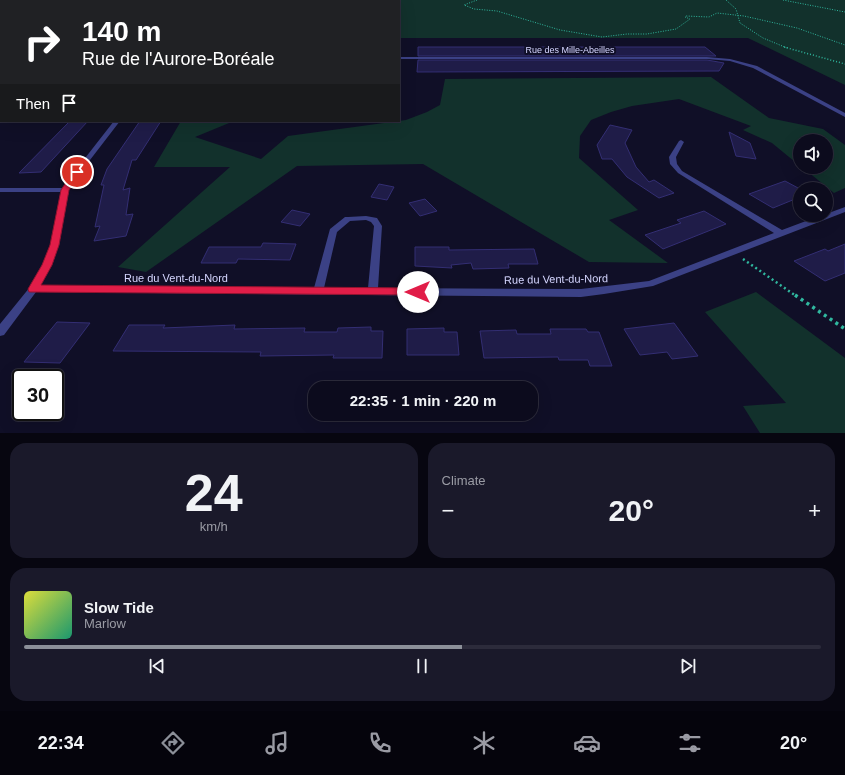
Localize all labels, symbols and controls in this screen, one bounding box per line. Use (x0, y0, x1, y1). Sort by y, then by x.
icon: right (16, 16, 68, 68)
text: 140 m (82, 16, 161, 47)
street label: Rue des Mille-Abeilles (525, 45, 615, 55)
text: Rue de l'Aurore-Boréale (82, 49, 275, 69)
icon: arrive (58, 92, 80, 114)
text: Then (16, 95, 50, 112)
map controls (793, 134, 833, 222)
button: sound (793, 134, 833, 174)
pin (60, 155, 94, 189)
icon: arrive (66, 161, 88, 183)
button: search (793, 182, 833, 222)
position arrow (397, 271, 439, 313)
street label: Rue du Vent-du-Nord (124, 272, 228, 284)
street label: Rue du Vent-du-Nord (504, 272, 608, 286)
speed limit sign: 30 (12, 369, 64, 421)
text: 22:35 · 1 min · 220 m (350, 392, 496, 409)
text: 24 (185, 464, 243, 522)
text: Climate (442, 473, 486, 488)
text: 20° (609, 494, 654, 527)
text: − (442, 498, 454, 523)
text: + (808, 498, 821, 523)
text: km/h (200, 519, 228, 534)
text: Slow Tide (84, 599, 154, 616)
text: Marlow (84, 616, 126, 631)
icon: previous (146, 655, 168, 677)
icon: pause (411, 655, 433, 677)
icon: next (677, 655, 699, 677)
icon: directions (159, 729, 187, 757)
icon: music (263, 729, 291, 757)
icon: phone (366, 729, 394, 757)
icon: climate (470, 729, 498, 757)
icon: car (573, 729, 601, 757)
icon: filters (676, 729, 704, 757)
text: 22:34 (38, 733, 84, 753)
text: 20° (780, 733, 807, 753)

